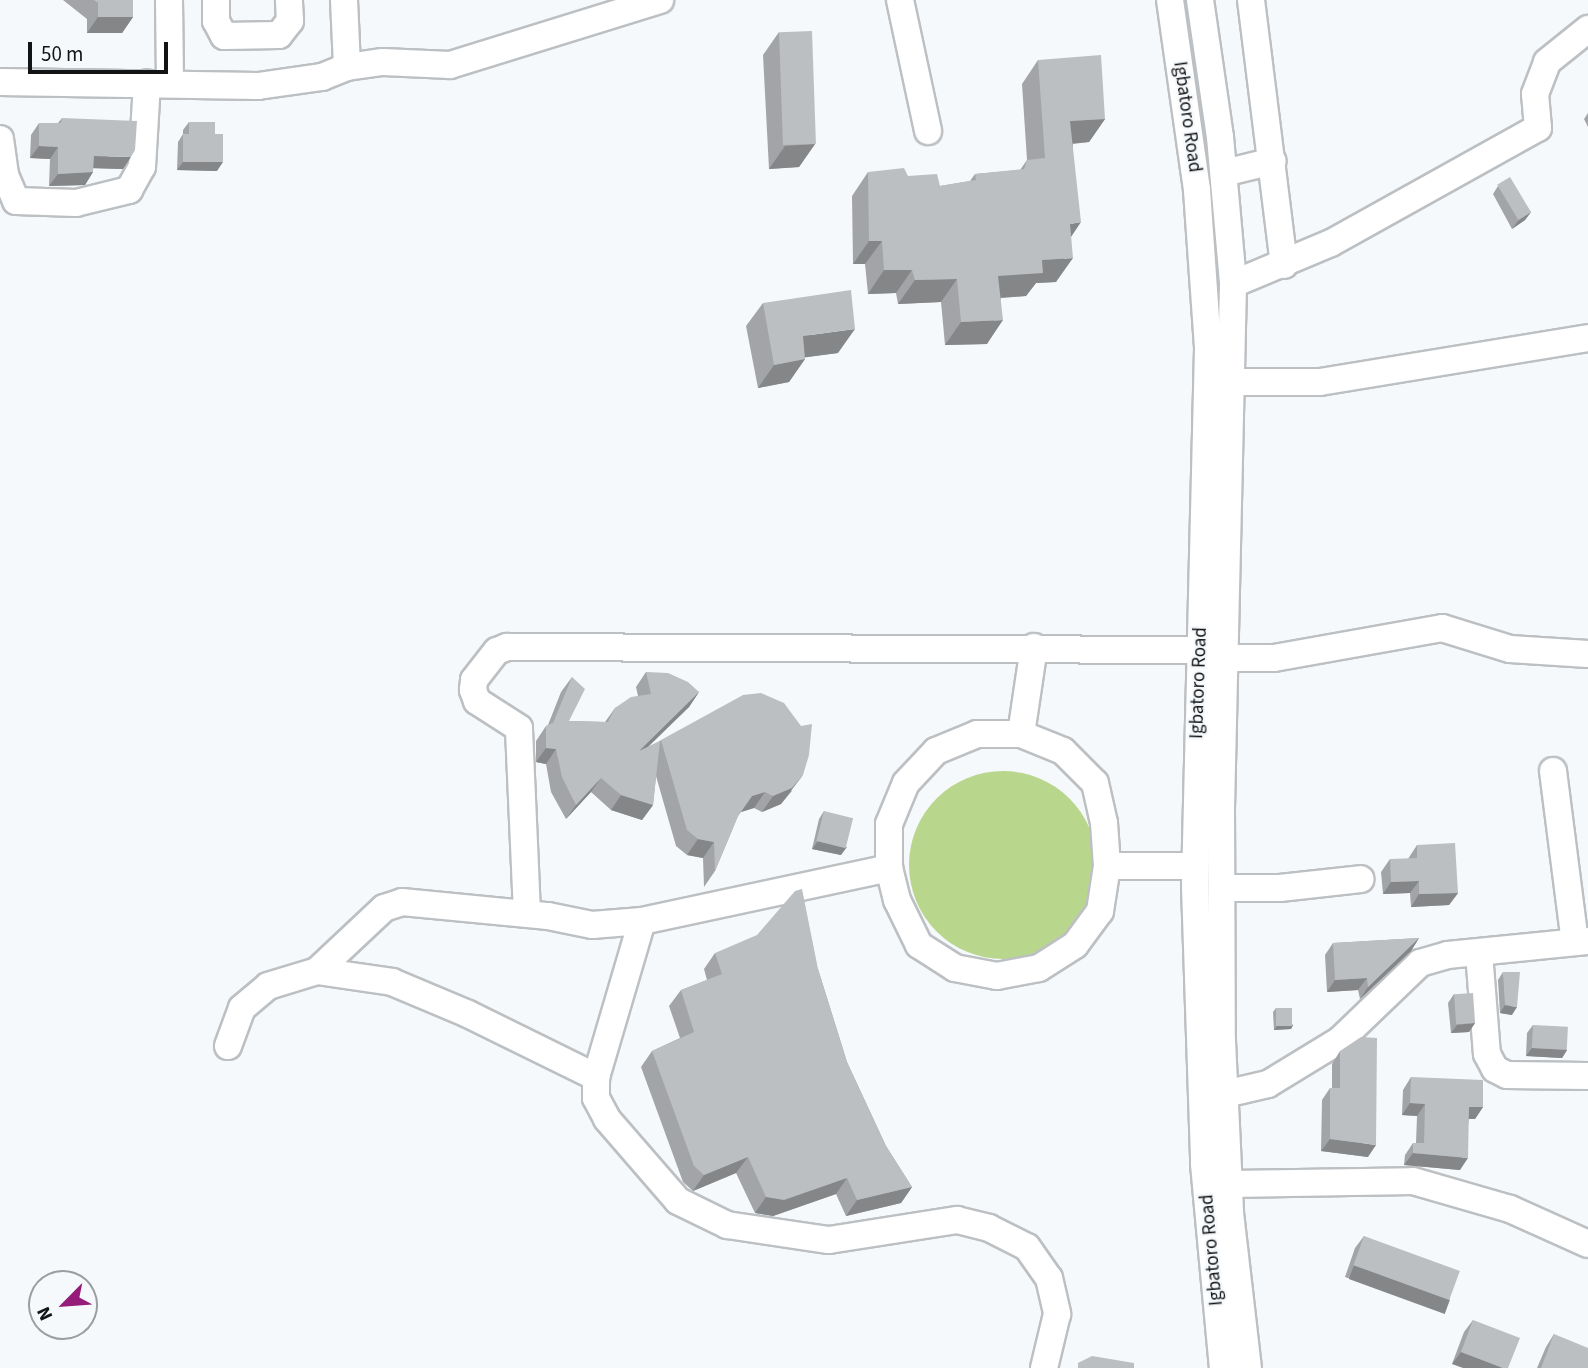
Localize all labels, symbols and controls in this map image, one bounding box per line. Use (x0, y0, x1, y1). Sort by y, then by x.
scale bar (32, 28, 172, 72)
text: 50 m (41, 39, 83, 69)
street label: Igbatoro Road (1168, 60, 1206, 174)
street label: Igbatoro Road (1186, 627, 1212, 739)
street label: Igbatoro Road (1196, 1193, 1228, 1307)
north arrow (28, 1270, 98, 1340)
text: N (30, 1302, 60, 1325)

